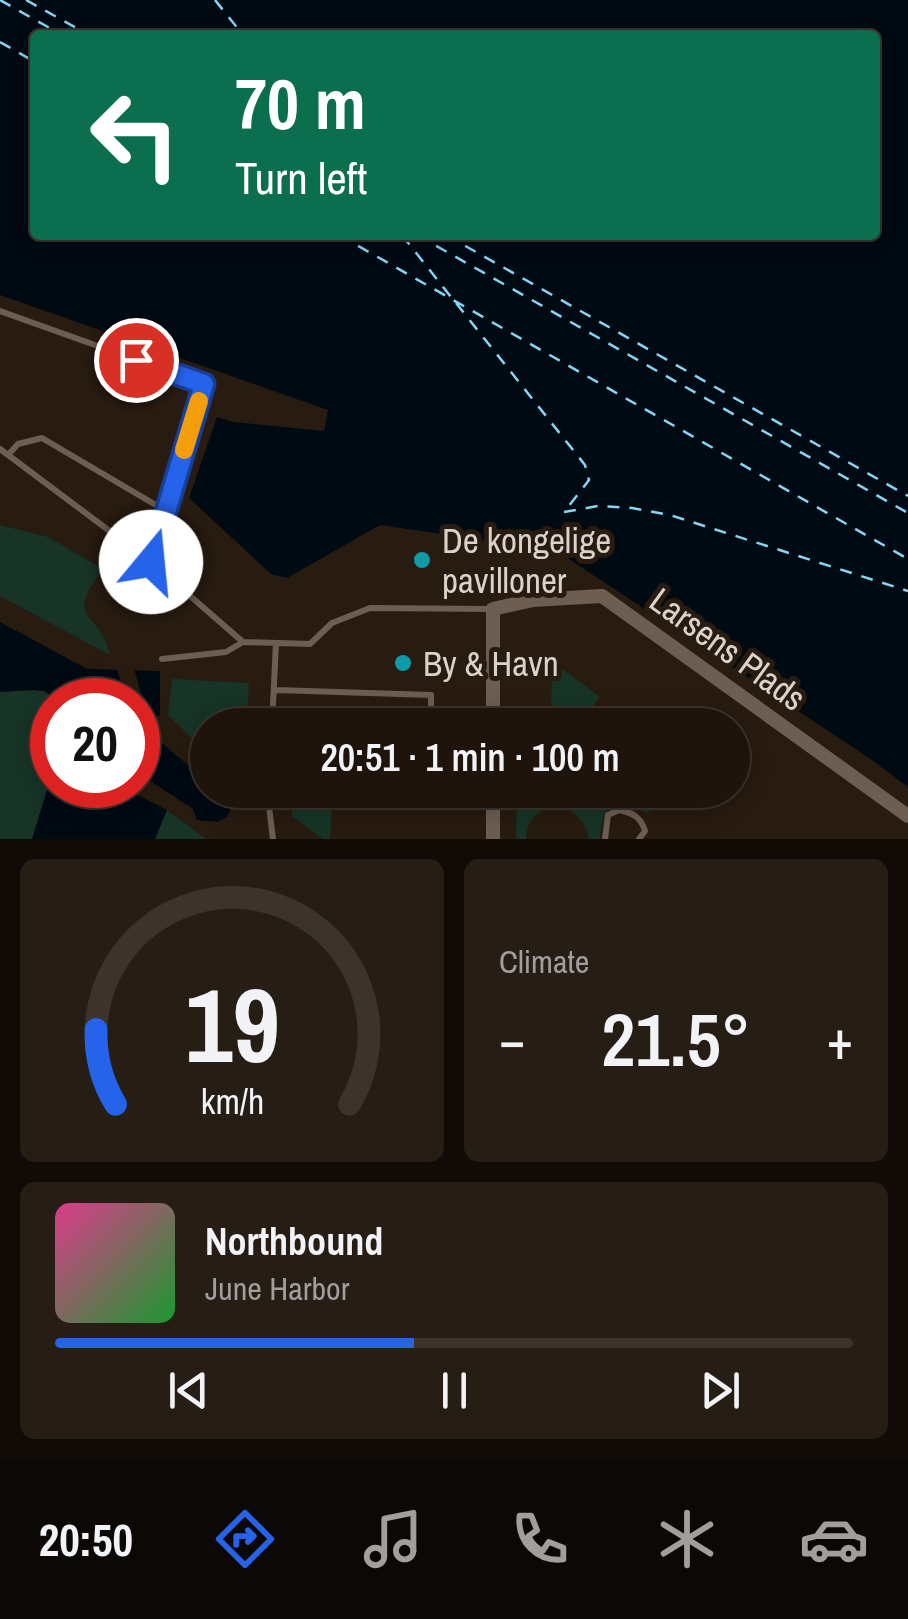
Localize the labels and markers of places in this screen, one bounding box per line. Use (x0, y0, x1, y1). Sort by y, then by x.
pin (94, 318, 179, 403)
place label: De kongelige pavilloner (442, 517, 611, 604)
marker: De kongelige pavilloner (411, 549, 433, 571)
place label: By & Havn (423, 640, 559, 687)
marker: By & Havn (392, 652, 414, 674)

